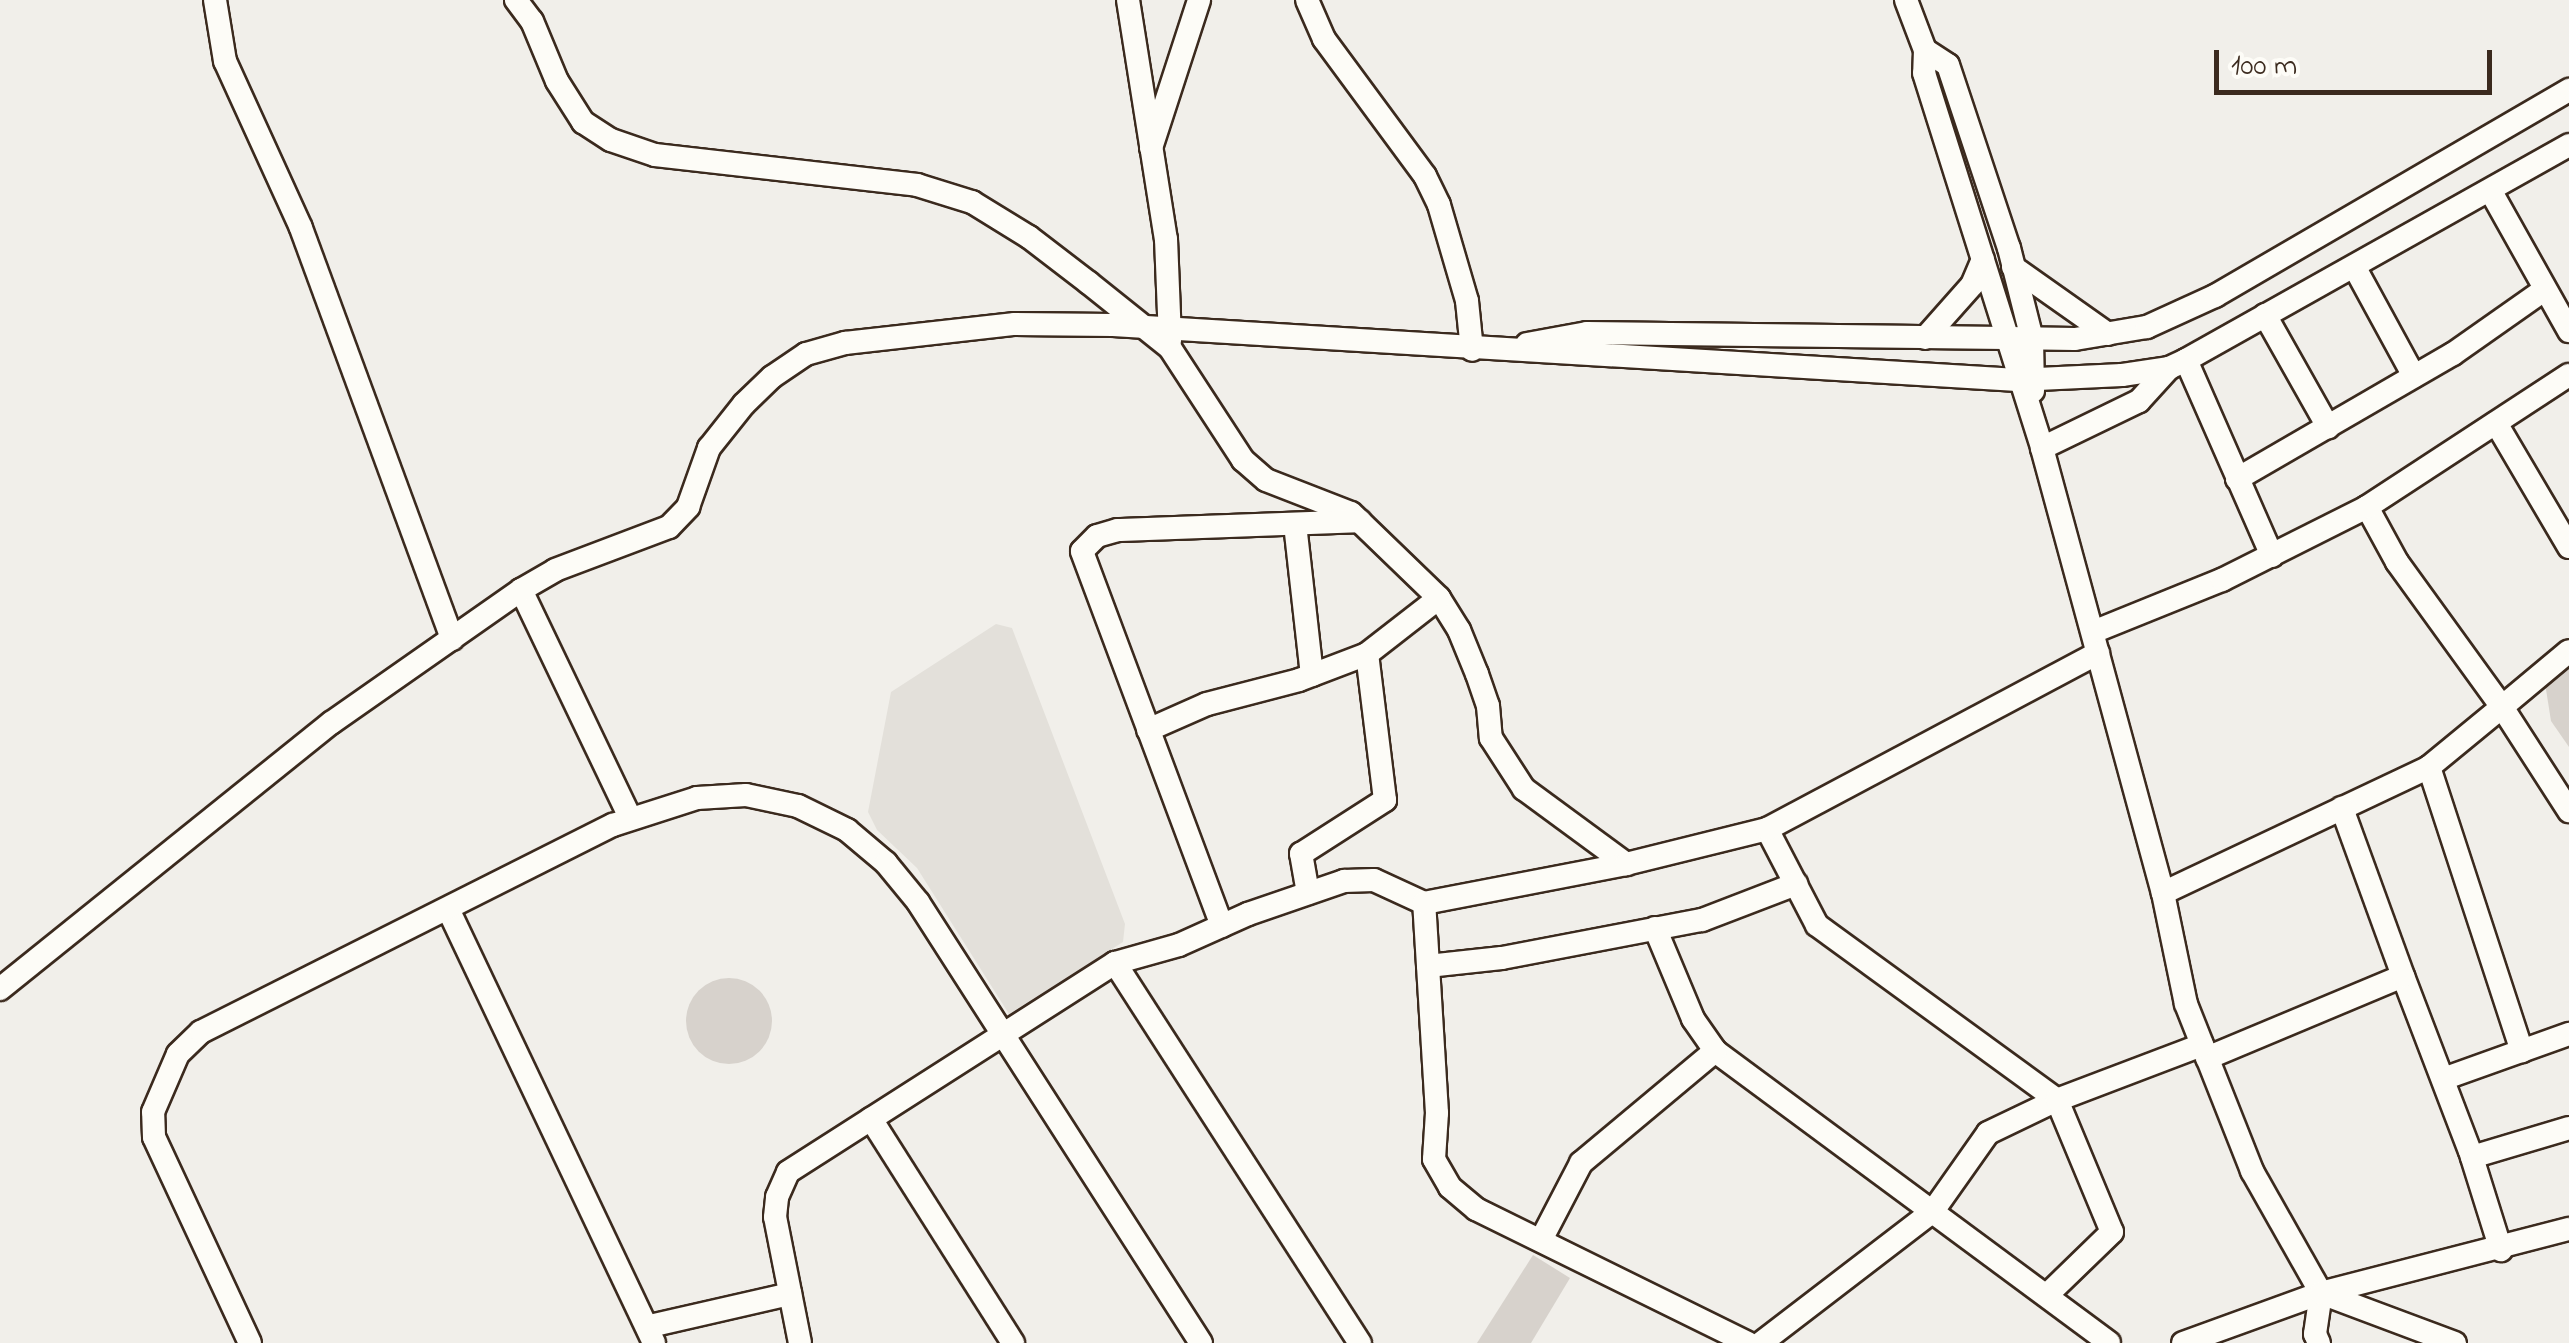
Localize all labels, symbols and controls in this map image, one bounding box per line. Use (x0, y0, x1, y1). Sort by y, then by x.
scale bar (2219, 30, 2496, 92)
text: 100 m (2231, 45, 2297, 89)

